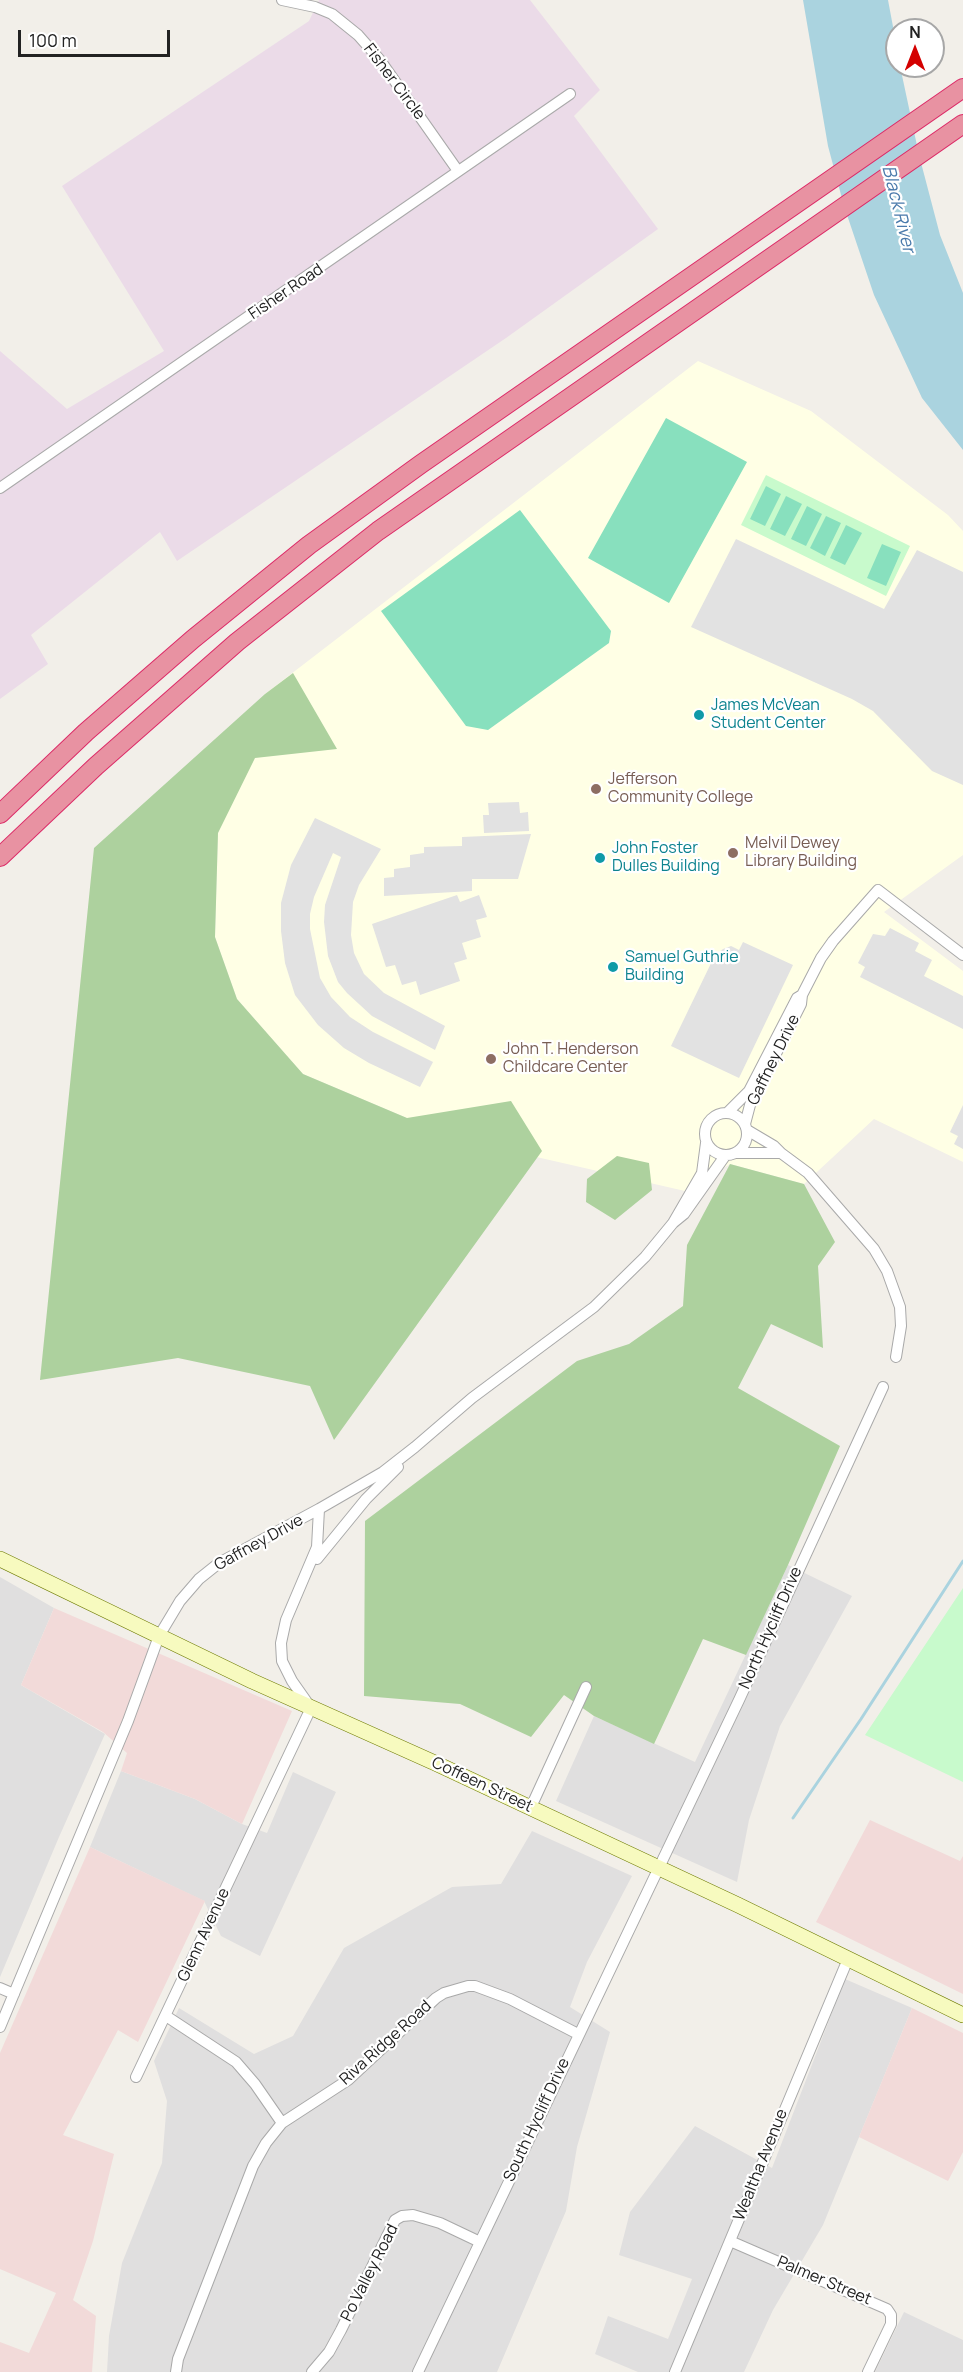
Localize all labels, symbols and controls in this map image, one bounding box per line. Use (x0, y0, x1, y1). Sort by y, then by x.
scale bar (21, 18, 172, 56)
north arrow (885, 18, 945, 78)
text: N (909, 21, 921, 43)
text: 100 m (29, 28, 77, 52)
street label: Fisher Circle (359, 40, 429, 124)
water label: Black River (877, 163, 919, 255)
street label: Fisher Road (245, 260, 327, 324)
place label: James McVean Student Center (711, 696, 826, 734)
marker: James McVean Student Center (692, 708, 706, 722)
place label: Jefferson Community College (608, 770, 753, 808)
marker: Jefferson Community College (589, 782, 603, 796)
place label: Melvil Dewey Library Building (745, 834, 857, 872)
place label: John Foster Dulles Building (612, 839, 720, 877)
marker: Melvil Dewey Library Building (726, 846, 740, 860)
marker: John Foster Dulles Building (593, 851, 607, 865)
place label: Samuel Guthrie Building (625, 948, 739, 986)
marker: Samuel Guthrie Building (606, 960, 620, 974)
street label: Gaffney Drive (744, 1012, 804, 1108)
place label: John T. Henderson Childcare Center (503, 1040, 638, 1078)
marker: John T. Henderson Childcare Center (484, 1052, 498, 1066)
street label: Gaffney Drive (211, 1511, 307, 1575)
street label: North Hycliff Drive (735, 1564, 807, 1692)
street label: Coffeen Street (428, 1753, 536, 1817)
street label: Glenn Avenue (174, 1885, 234, 1985)
street label: Riva Ridge Road (336, 1997, 436, 2089)
street label: South Hycliff Drive (500, 2055, 574, 2185)
street label: Wealtha Avenue (730, 2106, 792, 2224)
street label: Po Valley Road (337, 2221, 403, 2325)
street label: Palmer Street (774, 2252, 874, 2310)

